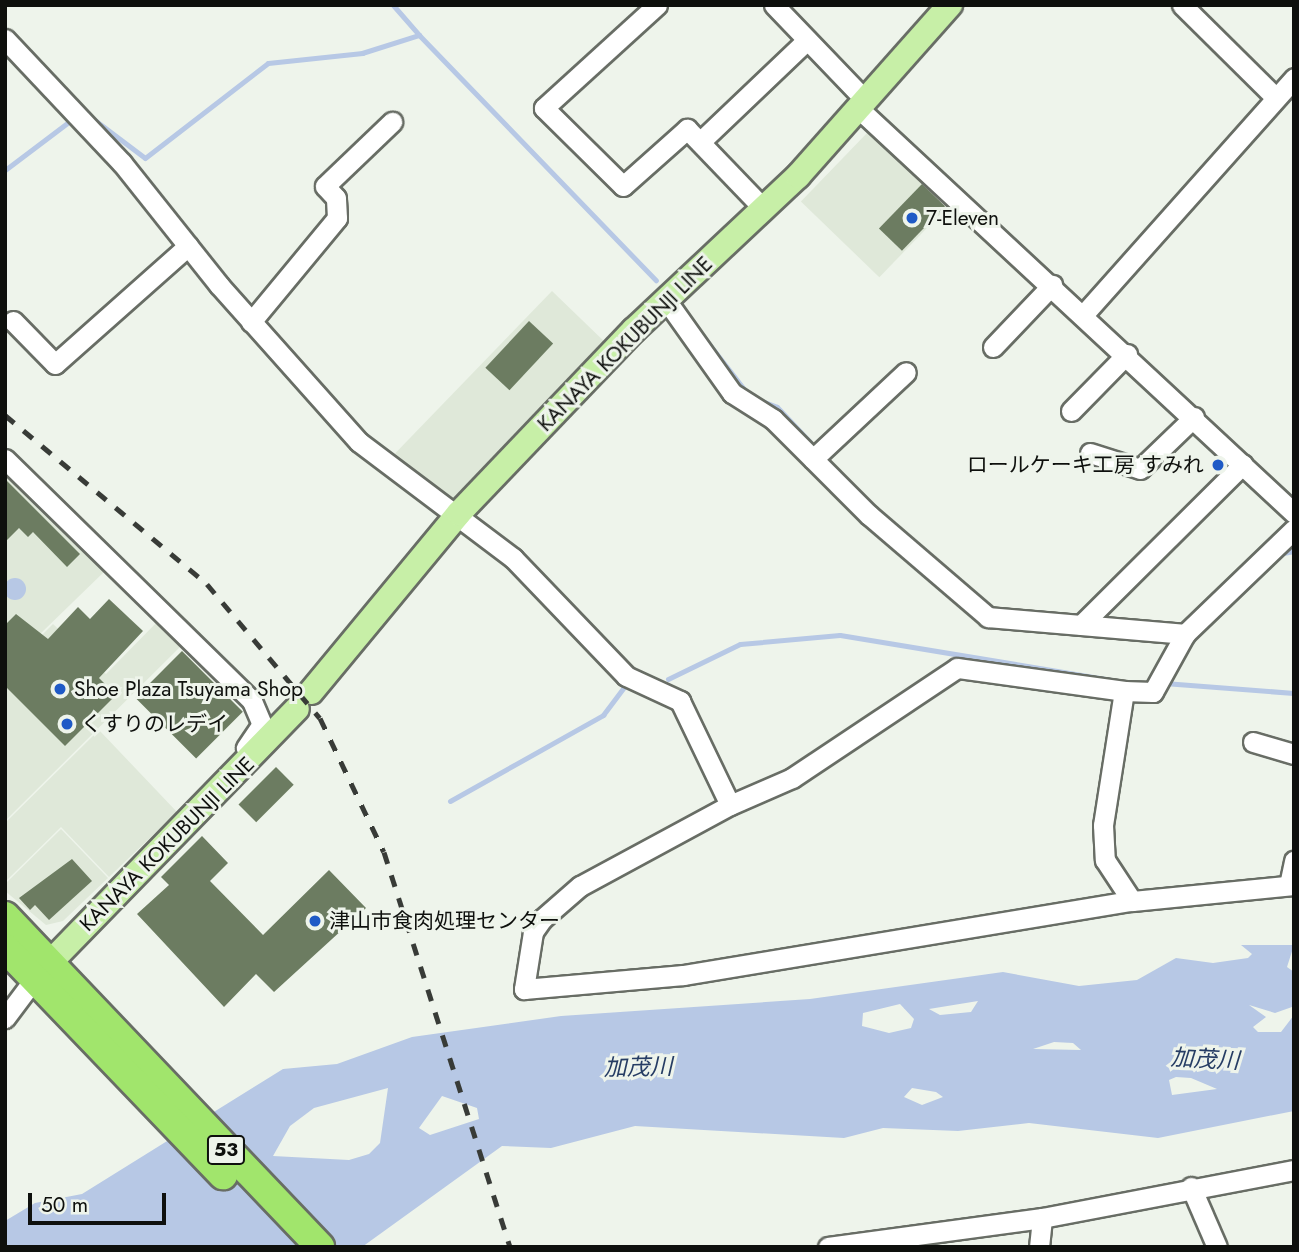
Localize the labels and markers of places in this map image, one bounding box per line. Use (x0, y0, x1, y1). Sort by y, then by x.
place label: 7-Eleven (926, 205, 999, 231)
marker: 7-Eleven (904, 210, 920, 226)
place label: ロールケーキ工房 すみれ (967, 452, 1204, 478)
marker: ロールケーキ工房 すみれ (1210, 457, 1226, 473)
place label: Shoe Plaza Tsuyama Shop (74, 676, 303, 702)
marker: Shoe Plaza Tsuyama Shop (52, 681, 68, 697)
place label: くすりのレデイ (81, 711, 228, 737)
marker: くすりのレデイ (59, 716, 75, 732)
place label: 津山市食肉処理センター (329, 908, 560, 934)
marker: 津山市食肉処理センター (307, 913, 323, 929)

